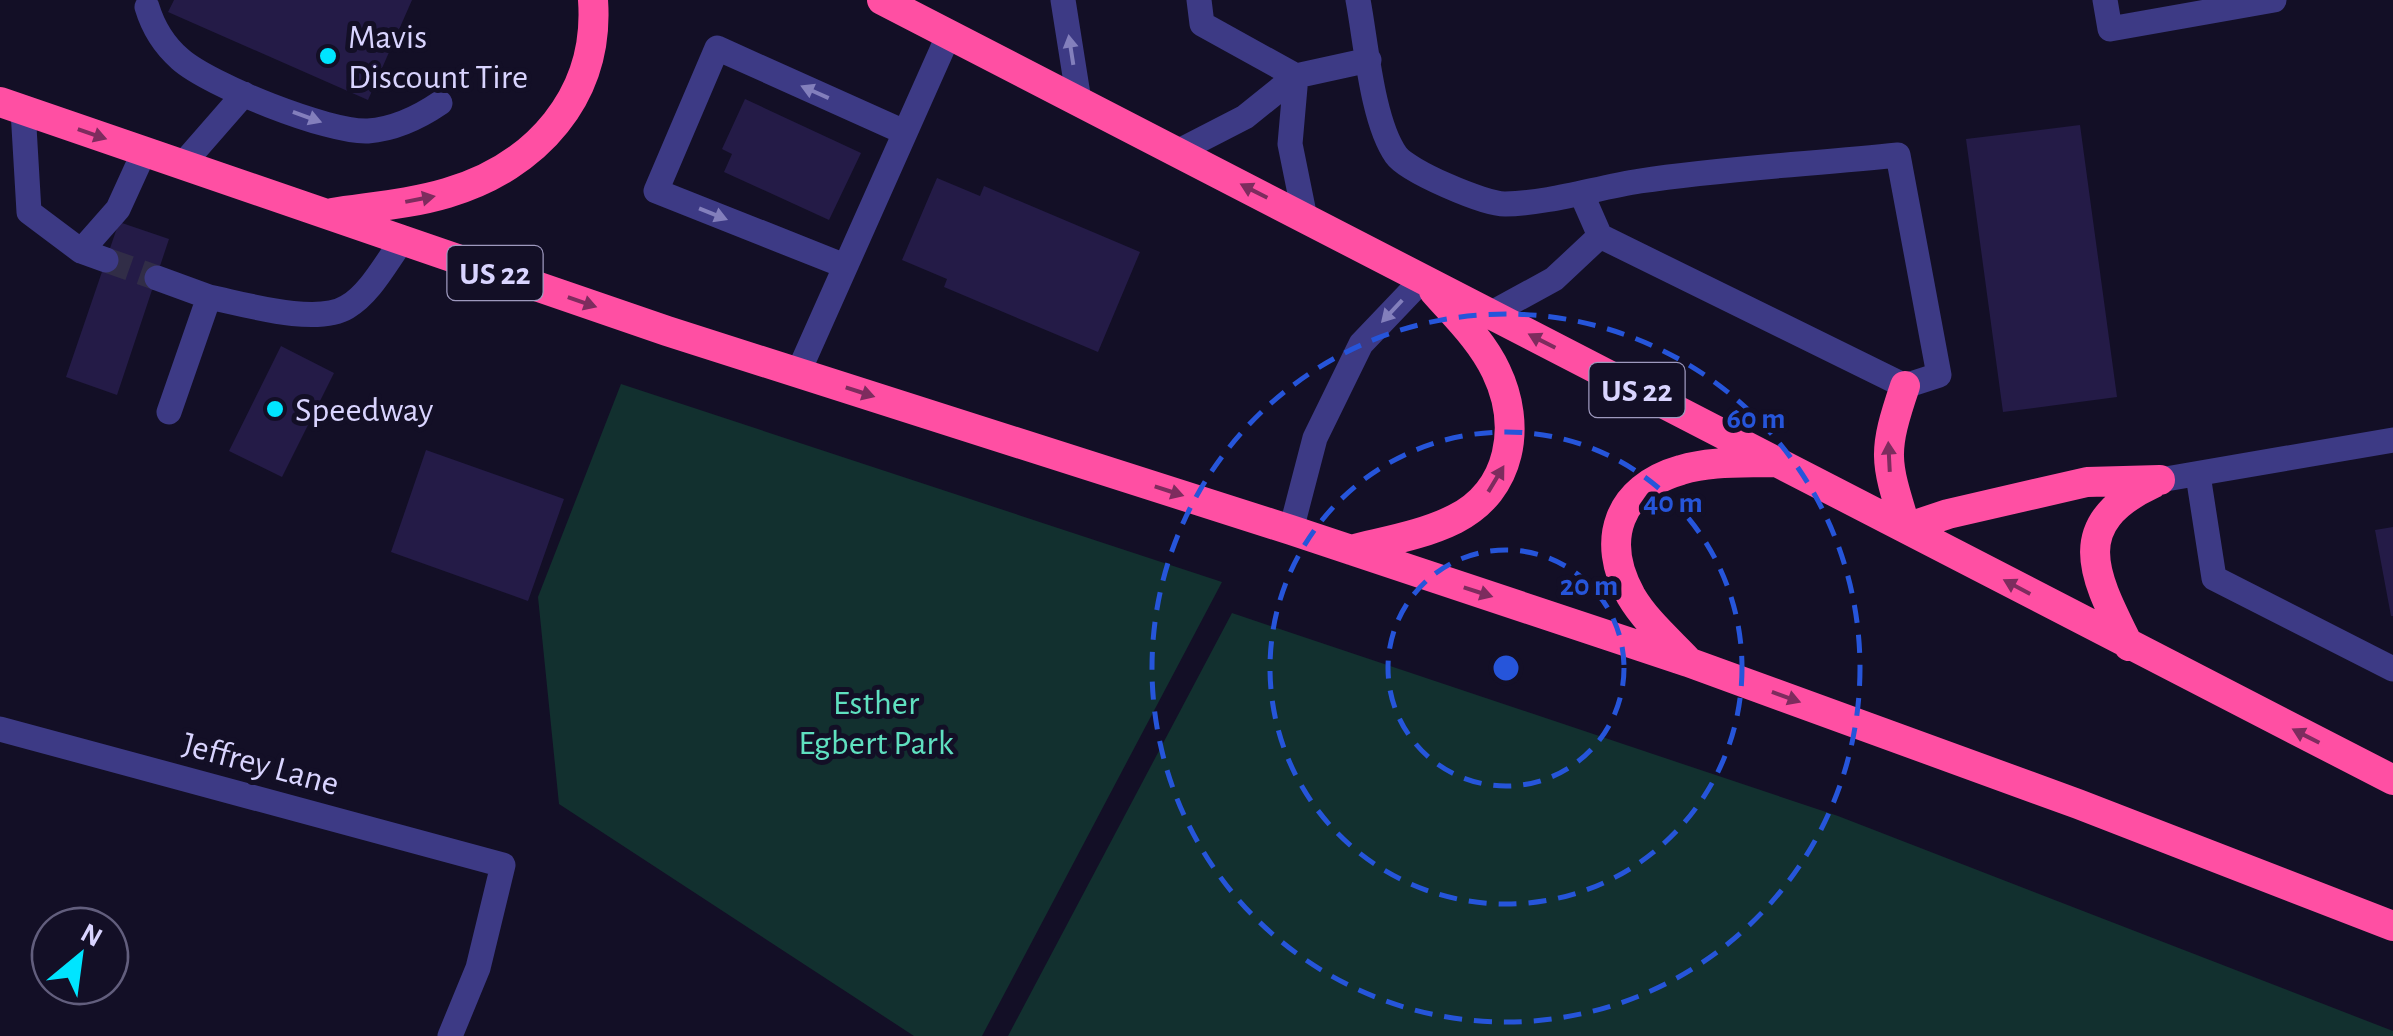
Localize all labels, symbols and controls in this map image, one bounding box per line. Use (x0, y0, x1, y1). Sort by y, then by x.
place label: Mavis Discount Tire (348, 20, 528, 95)
one-way arrow (1063, 34, 1079, 66)
marker: Mavis Discount Tire (317, 45, 339, 67)
one-way arrow (800, 84, 830, 100)
one-way arrow (292, 110, 322, 125)
one-way arrow (78, 127, 108, 142)
one-way arrow (1239, 183, 1268, 200)
one-way arrow (405, 190, 436, 206)
one-way arrow (698, 206, 728, 222)
road number: US 22 (448, 246, 542, 300)
one-way arrow (567, 295, 597, 310)
one-way arrow (1381, 299, 1404, 323)
one-way arrow (1528, 333, 1557, 350)
road number: US 22 (1590, 363, 1684, 417)
one-way arrow (845, 386, 875, 401)
place label: Speedway (295, 393, 433, 428)
marker: Speedway (264, 398, 286, 420)
text: 60 m (1727, 404, 1785, 434)
one-way arrow (1881, 441, 1897, 472)
one-way arrow (1487, 465, 1504, 493)
one-way arrow (1155, 484, 1185, 499)
text: 40 m (1643, 488, 1703, 518)
text: 20 m (1560, 571, 1618, 601)
one-way arrow (2003, 579, 2032, 596)
one-way arrow (1464, 585, 1494, 600)
centre of rings (1488, 650, 1524, 686)
park label: Esther Egbert Park (798, 686, 954, 761)
one-way arrow (1771, 690, 1801, 705)
street label: Jeffrey Lane (179, 727, 342, 802)
one-way arrow (2291, 728, 2320, 745)
north arrow (30, 906, 130, 1006)
text: N (76, 919, 106, 953)

